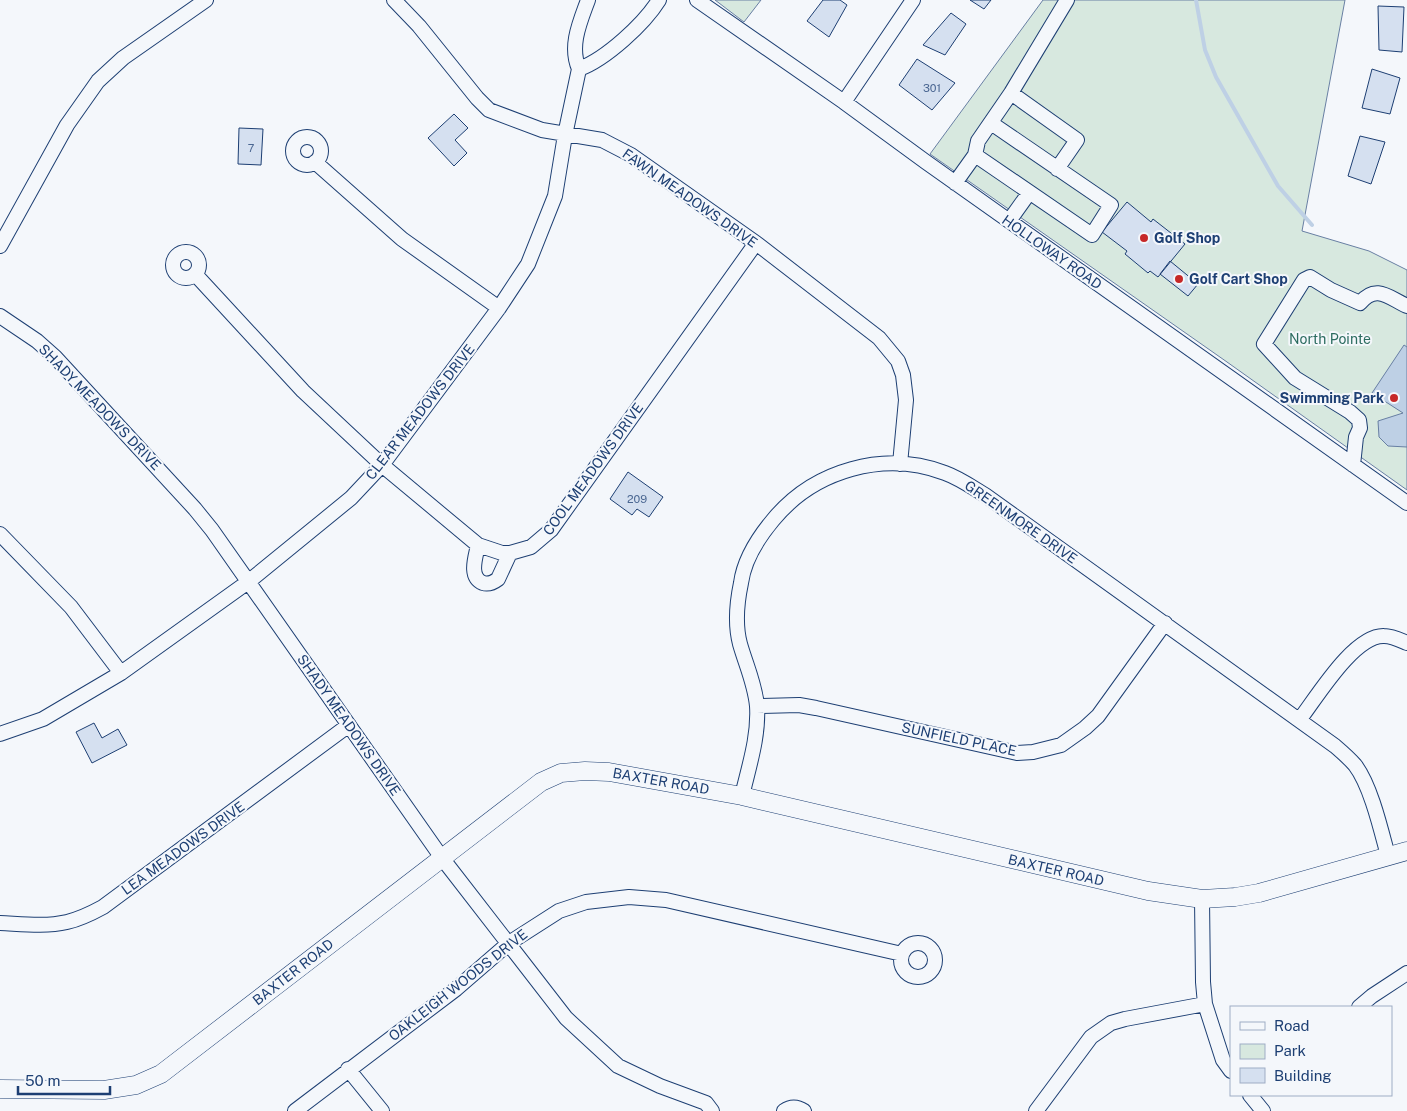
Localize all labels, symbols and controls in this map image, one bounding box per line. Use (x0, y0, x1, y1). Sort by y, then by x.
house number: 301 (923, 82, 941, 94)
house number: 7 (248, 142, 255, 154)
street label: FAWN MEADOWS DRIVE (619, 145, 761, 251)
street label: HOLLOWAY ROAD (999, 212, 1105, 292)
place label: Golf Shop (1154, 230, 1220, 246)
marker: Golf Shop (1138, 232, 1150, 244)
place label: Golf Cart Shop (1189, 271, 1288, 287)
marker: Golf Cart Shop (1173, 273, 1185, 285)
park label: North Pointe (1289, 331, 1371, 347)
street label: SHADY MEADOWS DRIVE (36, 341, 164, 473)
street label: CLEAR MEADOWS DRIVE (362, 341, 478, 483)
place label: Swimming Park (1280, 390, 1384, 406)
marker: Swimming Park (1388, 392, 1400, 404)
street label: COOL MEADOWS DRIVE (540, 400, 646, 538)
street label: GREENMORE DRIVE (962, 477, 1080, 567)
house number: 209 (627, 493, 647, 505)
street label: SHADY MEADOWS DRIVE (294, 651, 404, 799)
street label: SUNFIELD PLACE (900, 719, 1018, 759)
street label: BAXTER ROAD (611, 765, 711, 797)
street label: LEA MEADOWS DRIVE (118, 798, 248, 898)
street label: BAXTER ROAD (1006, 851, 1106, 889)
street label: OAKLEIGH WOODS DRIVE (386, 926, 530, 1044)
street label: BAXTER ROAD (249, 936, 337, 1008)
legend (1230, 1006, 1392, 1096)
text: Road (1274, 1017, 1310, 1034)
text: Park (1274, 1042, 1306, 1059)
scale bar (18, 1064, 110, 1096)
text: Building (1274, 1067, 1332, 1084)
text: 50 m (25, 1072, 60, 1089)

